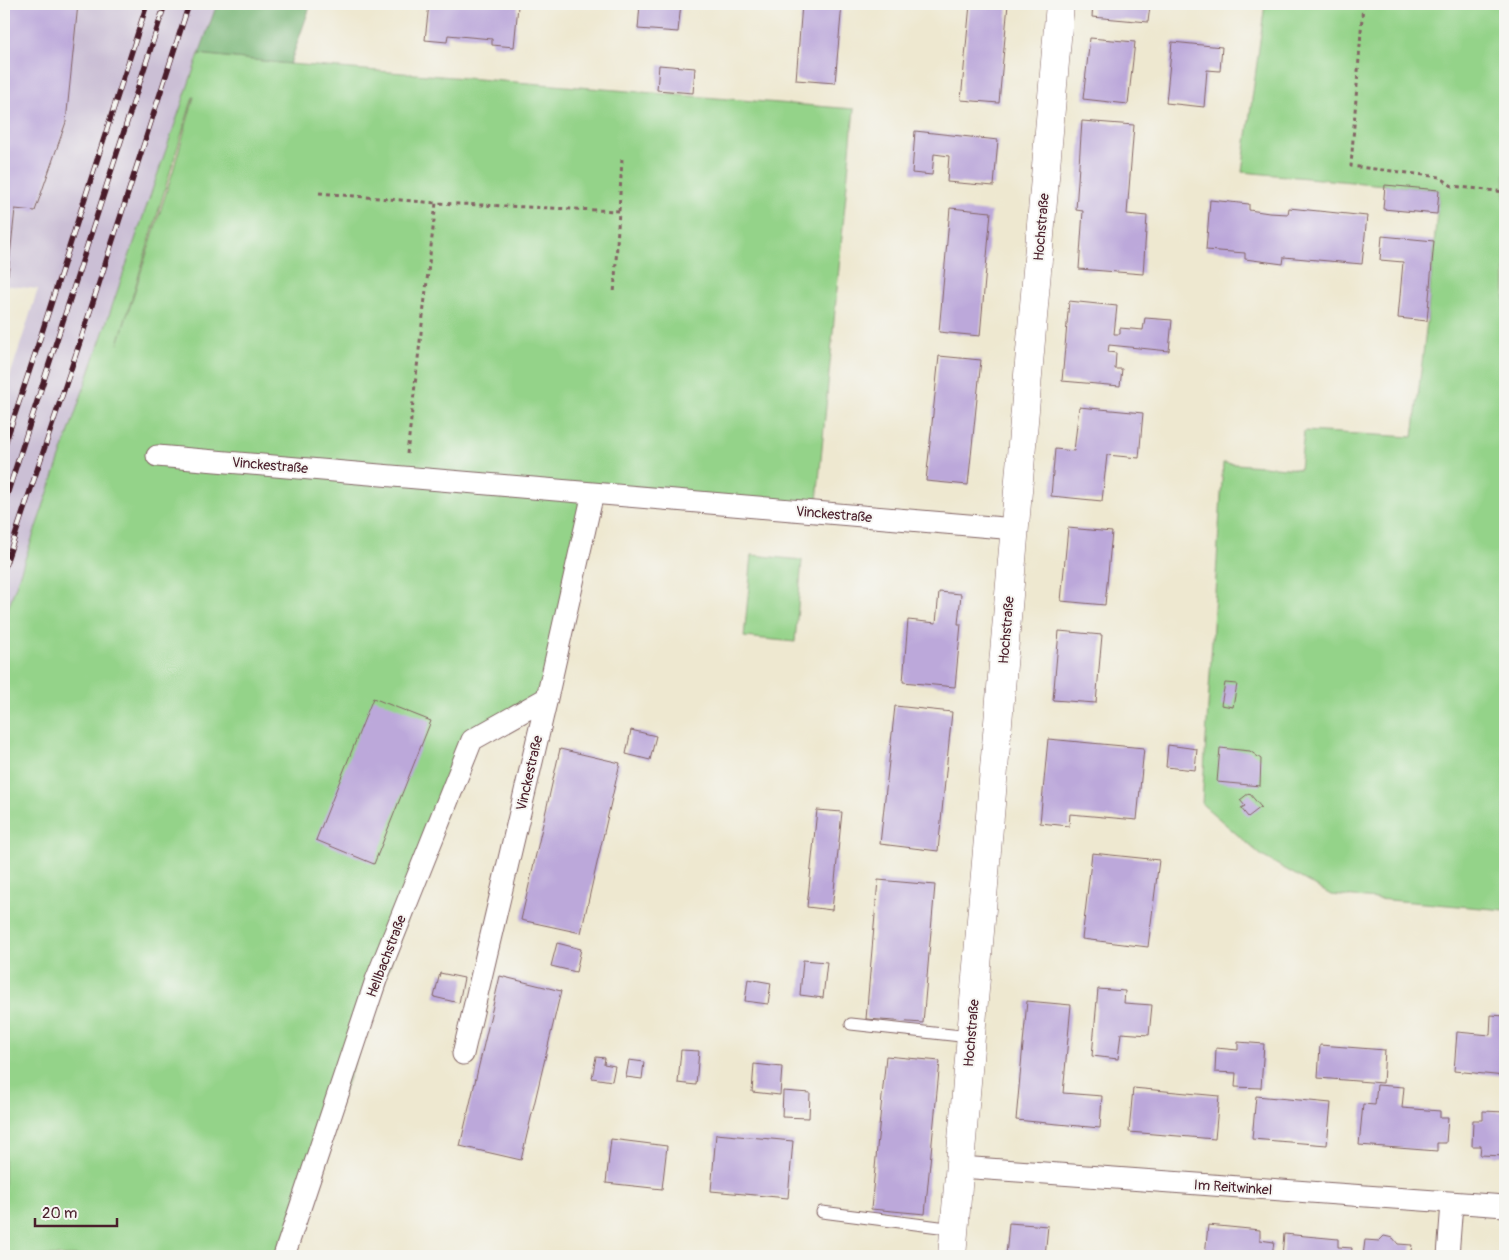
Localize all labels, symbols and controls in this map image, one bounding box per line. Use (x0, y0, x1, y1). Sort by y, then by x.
street label: Hochstraße (1030, 192, 1053, 262)
street label: Vinckestraße (231, 454, 309, 477)
street label: Vinckestraße (795, 503, 873, 526)
street label: Hochstraße (995, 595, 1018, 665)
street label: Vinckestraße (513, 734, 546, 812)
street label: Hellbachstraße (363, 912, 410, 1000)
street label: Hochstraße (960, 998, 983, 1068)
street label: Im Reitwinkel (1193, 1176, 1273, 1199)
scale bar (35, 1195, 118, 1227)
text: 20 m (42, 1204, 77, 1223)

